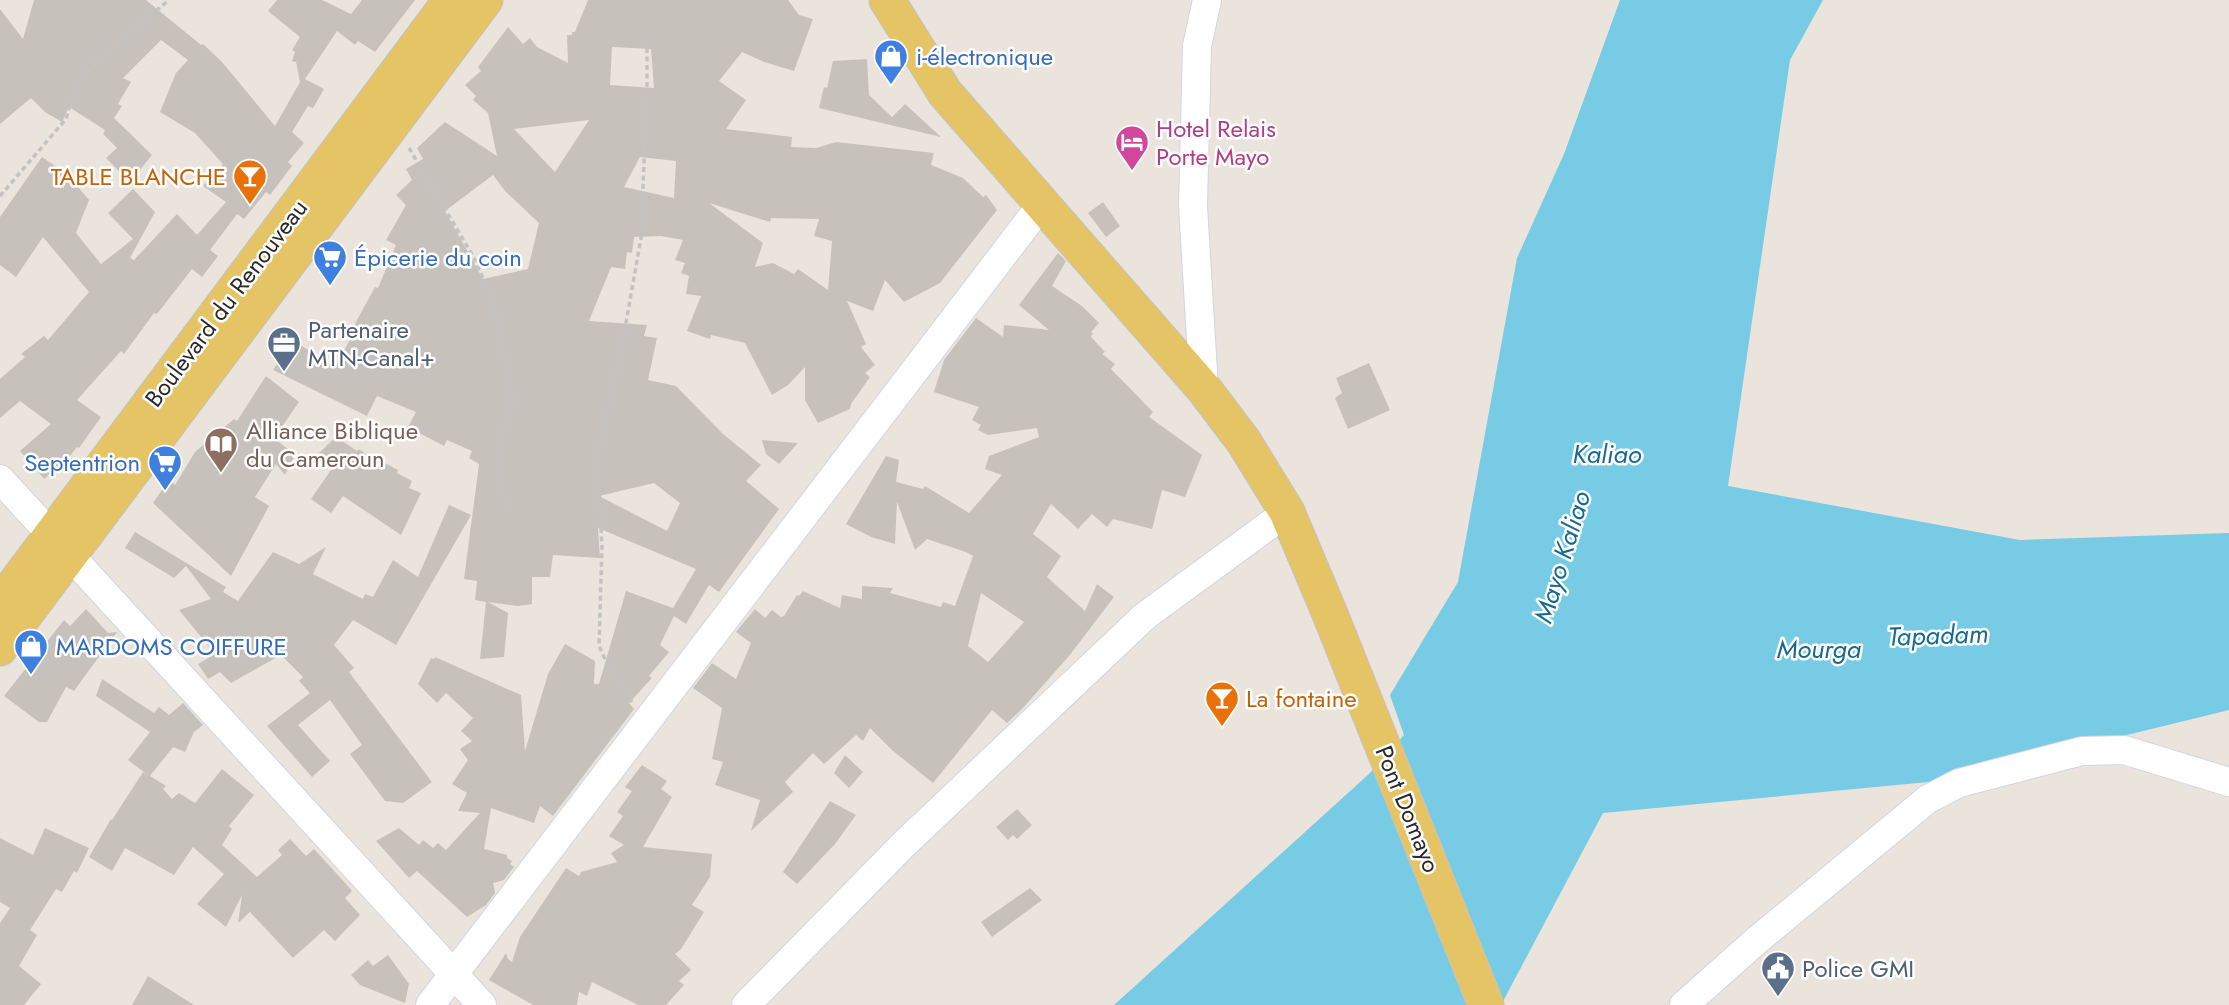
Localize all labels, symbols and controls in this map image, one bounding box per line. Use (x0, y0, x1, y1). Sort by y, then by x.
shop icon: i-électronique (872, 37, 910, 86)
place label: i-électronique (916, 39, 1053, 74)
place label: Hotel Relais Porte Mayo (1156, 111, 1276, 174)
hotel icon: Hotel Relais Porte Mayo (1113, 123, 1151, 172)
bar icon: TABLE BLANCHE (231, 157, 269, 206)
place label: TABLE BLANCHE (51, 159, 226, 194)
street label: Boulevard du Renouveau (136, 192, 316, 414)
supermarket icon: Épicerie du coin (311, 238, 349, 287)
place label: Épicerie du coin (354, 240, 522, 275)
place label: Partenaire MTN-Canal+ (308, 312, 435, 375)
office icon: Partenaire MTN-Canal+ (265, 324, 303, 373)
place label: Alliance Biblique du Cameroun (246, 413, 418, 476)
library icon: Alliance Biblique du Cameroun (202, 425, 240, 474)
water label: Kaliao (1572, 435, 1642, 473)
supermarket icon: Septentrion (146, 443, 184, 492)
place label: Septentrion (24, 445, 140, 480)
water label: Mayo Kaliao (1524, 486, 1600, 628)
water label: Tapadam (1887, 614, 1989, 656)
shop icon: MARDOMS COIFFURE (12, 627, 50, 676)
place label: MARDOMS COIFFURE (56, 629, 287, 664)
water label: Mourga (1777, 630, 1862, 668)
bar icon: La fontaine (1203, 679, 1241, 728)
place label: La fontaine (1246, 681, 1357, 716)
street label: Pont Domayo (1367, 740, 1449, 878)
public building icon: Police GMI (1759, 949, 1797, 998)
place label: Police GMI (1802, 951, 1914, 986)

